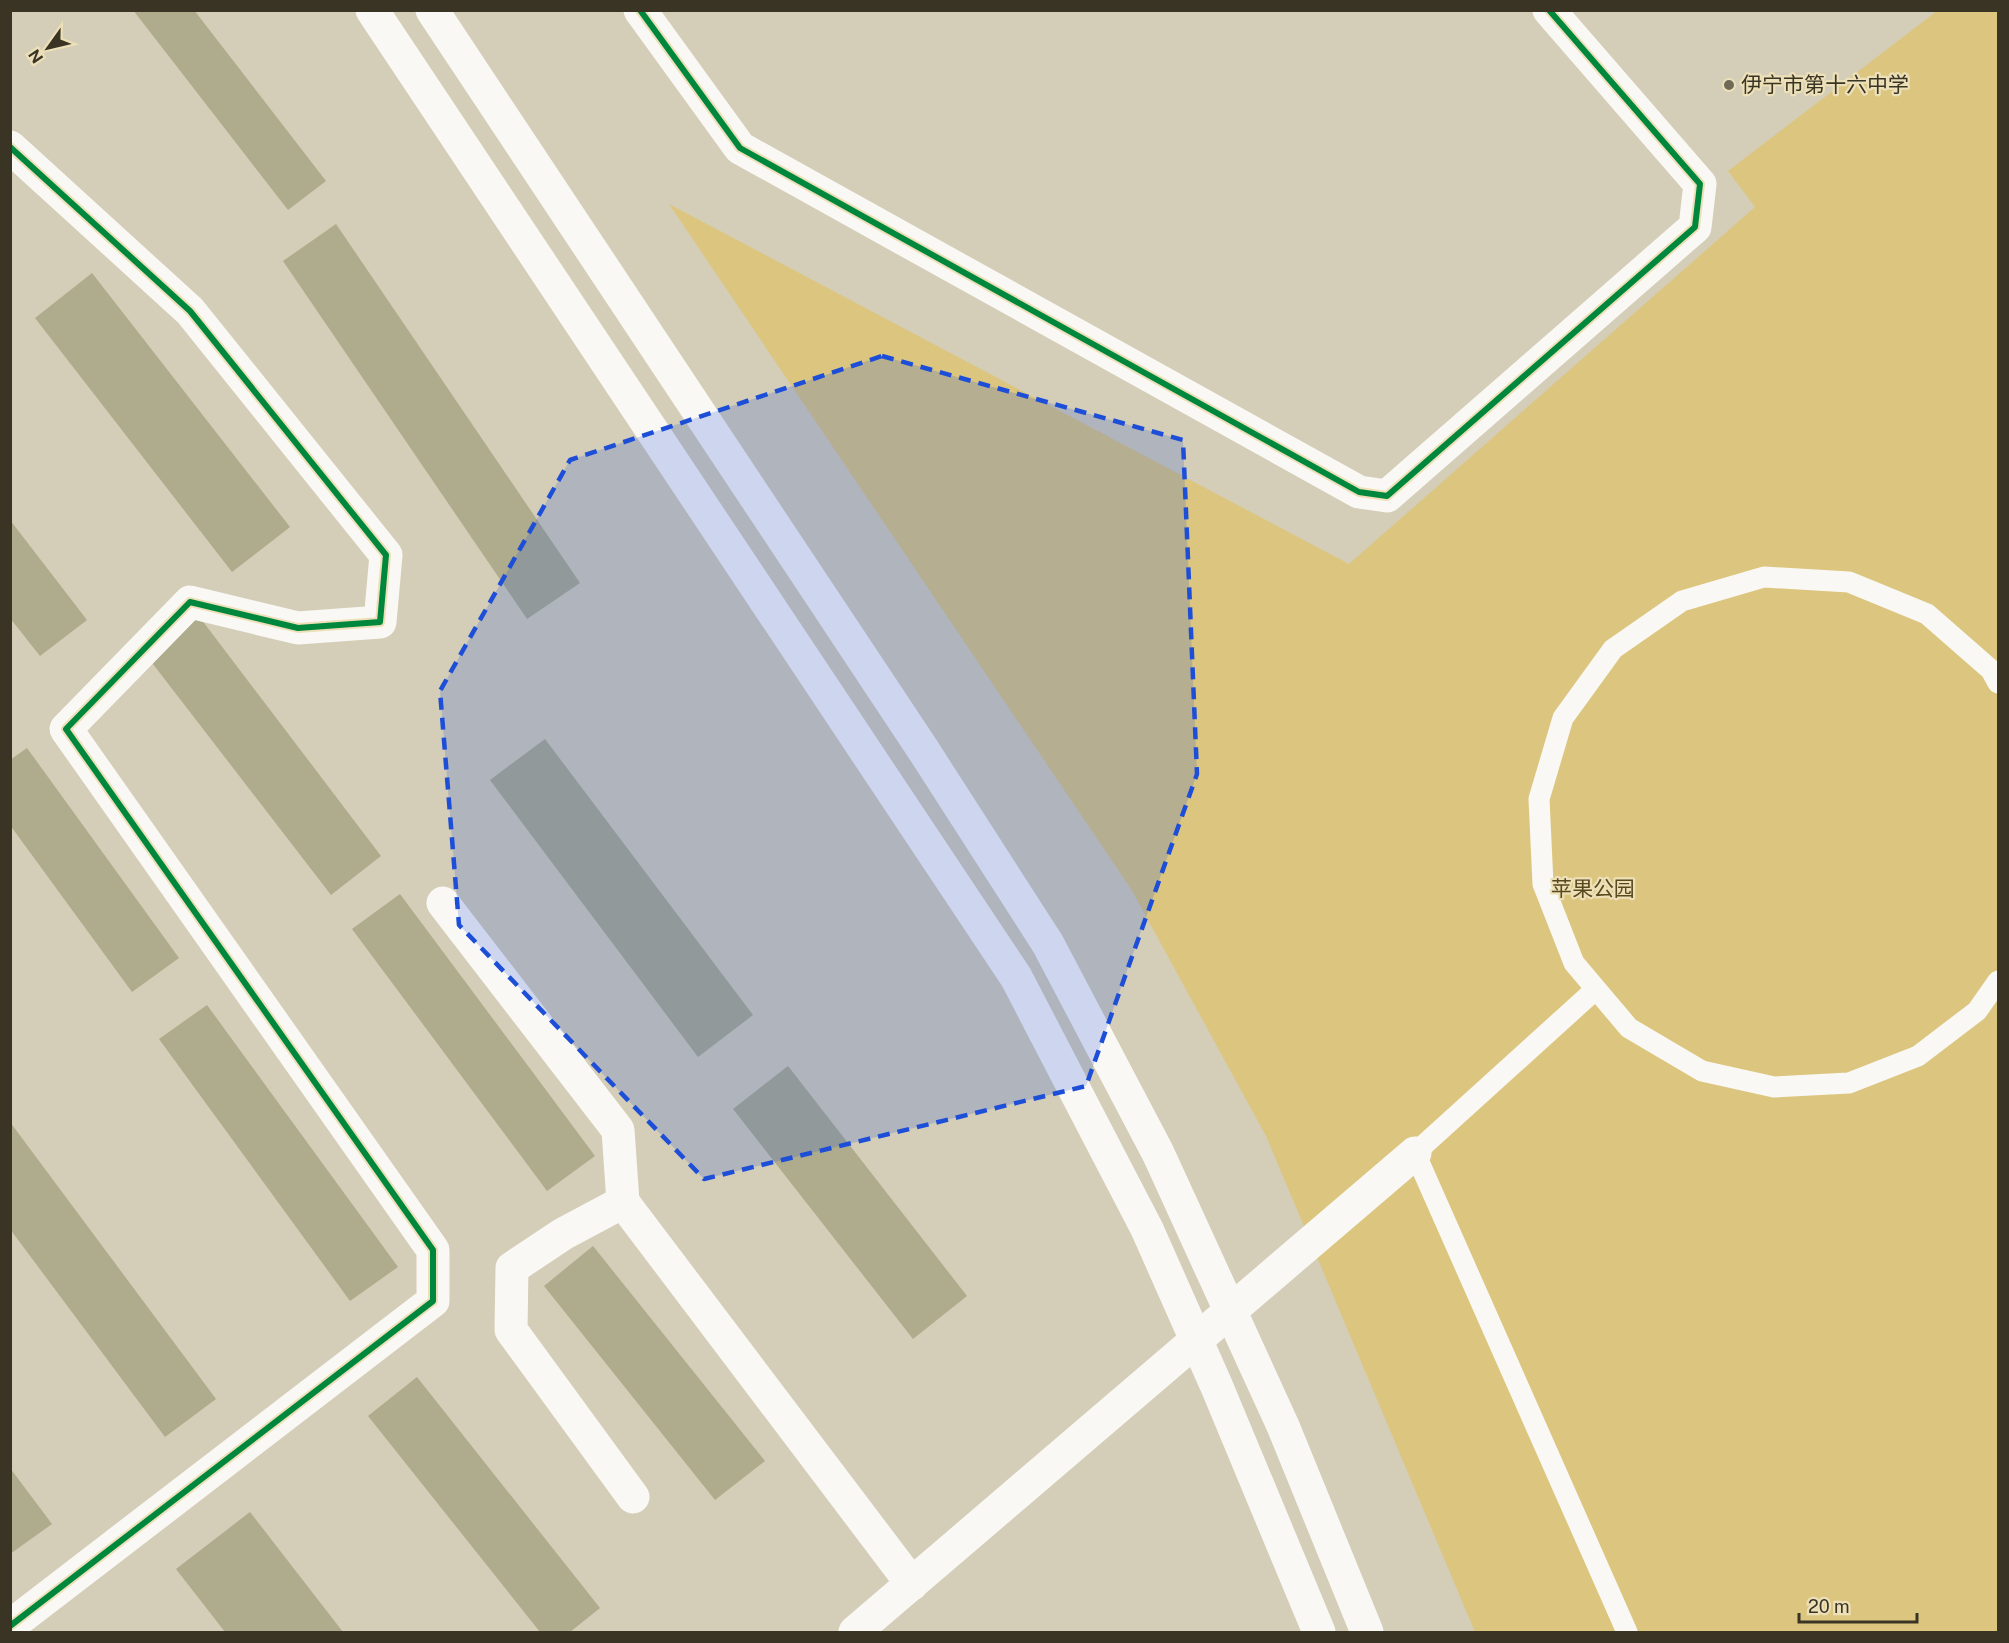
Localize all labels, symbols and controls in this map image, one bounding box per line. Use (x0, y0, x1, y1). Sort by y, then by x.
north arrow (18, 18, 78, 78)
text: N (25, 46, 47, 67)
place label: 伊宁市第十六中学 (1741, 72, 1909, 97)
marker: 伊宁市第十六中学 (1722, 78, 1736, 92)
park label: 苹果公园 (1551, 876, 1635, 901)
scale bar (1799, 1586, 1918, 1624)
text: 20 m (1808, 1596, 1850, 1617)

